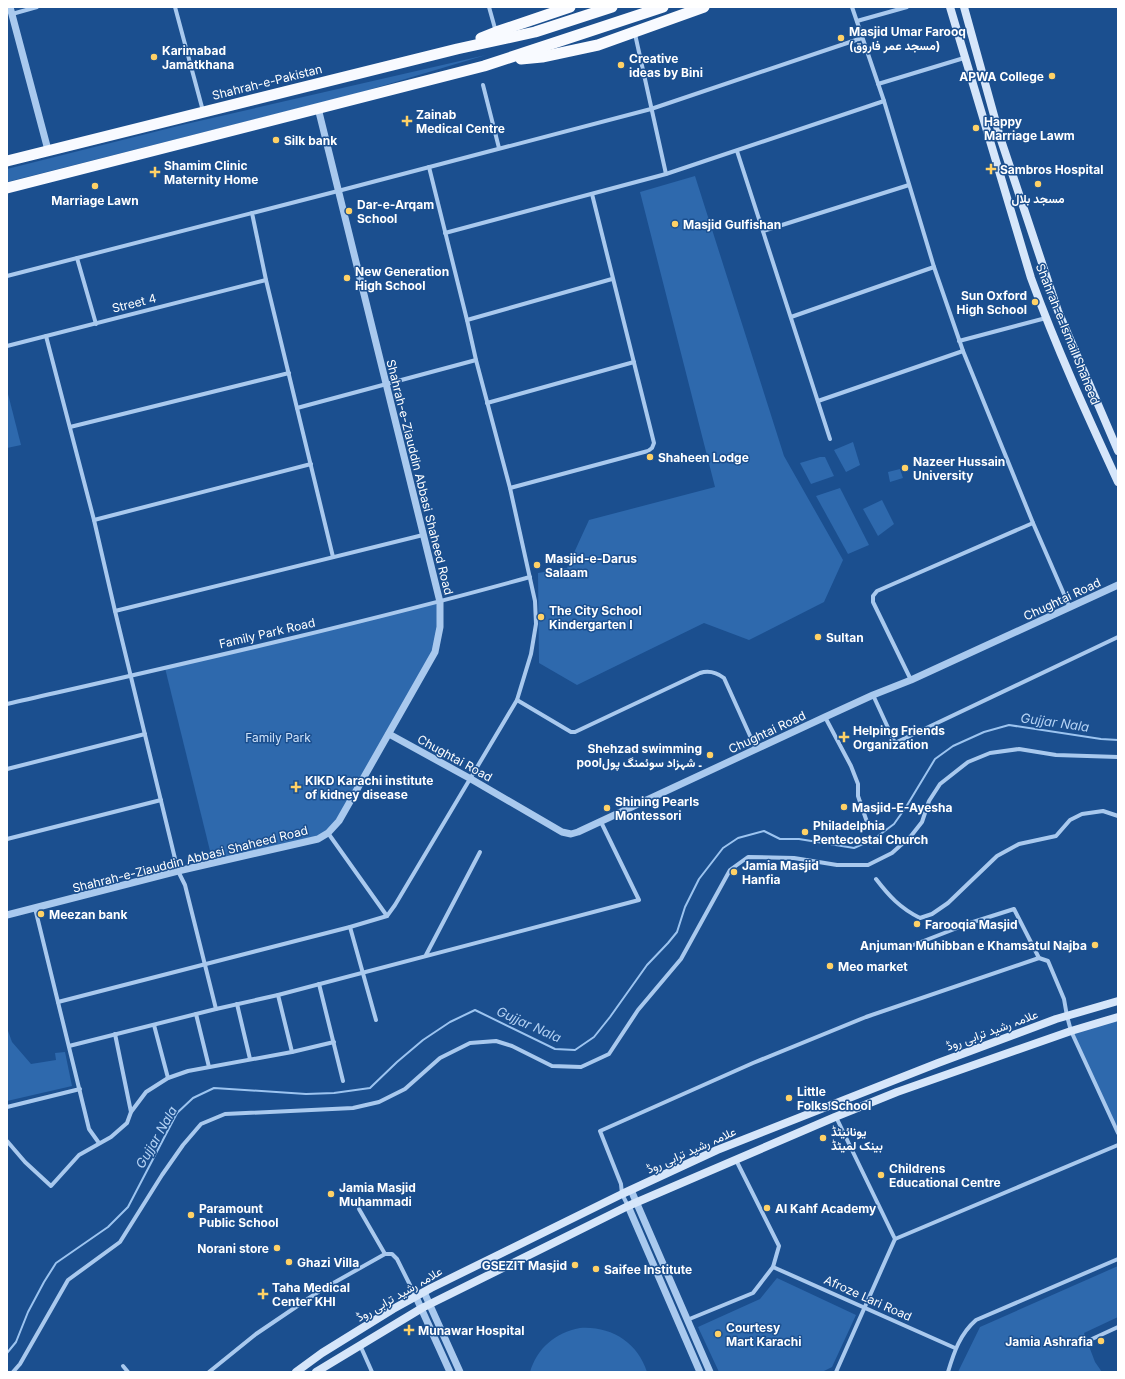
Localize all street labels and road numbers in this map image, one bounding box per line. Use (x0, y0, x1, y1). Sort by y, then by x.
street label: Shahrah-e-Pakistan (210, 61, 324, 103)
street label: Shahrah-e-Ismail Shaheed (1033, 261, 1103, 407)
street label: Street 4 (110, 290, 158, 316)
street label: Shahrah-e-Ziauddin Abbasi Shaheed Road (383, 358, 457, 596)
street label: Chughtai Road (1021, 575, 1103, 623)
street label: Family Park Road (218, 615, 316, 651)
street label: Chughtai Road (726, 708, 808, 756)
street label: Chughtai Road (415, 731, 495, 785)
street label: Shahrah-e-Ziauddin Abbasi Shaheed Road (71, 822, 309, 896)
street label: علامہ رشید ترابی روڈ (944, 1006, 1040, 1055)
street label: علامہ رشید ترابی روڈ (644, 1123, 739, 1177)
street label: علامہ رشید ترابی روڈ (353, 1263, 445, 1326)
street label: Afroze Lari Road (822, 1272, 914, 1324)

